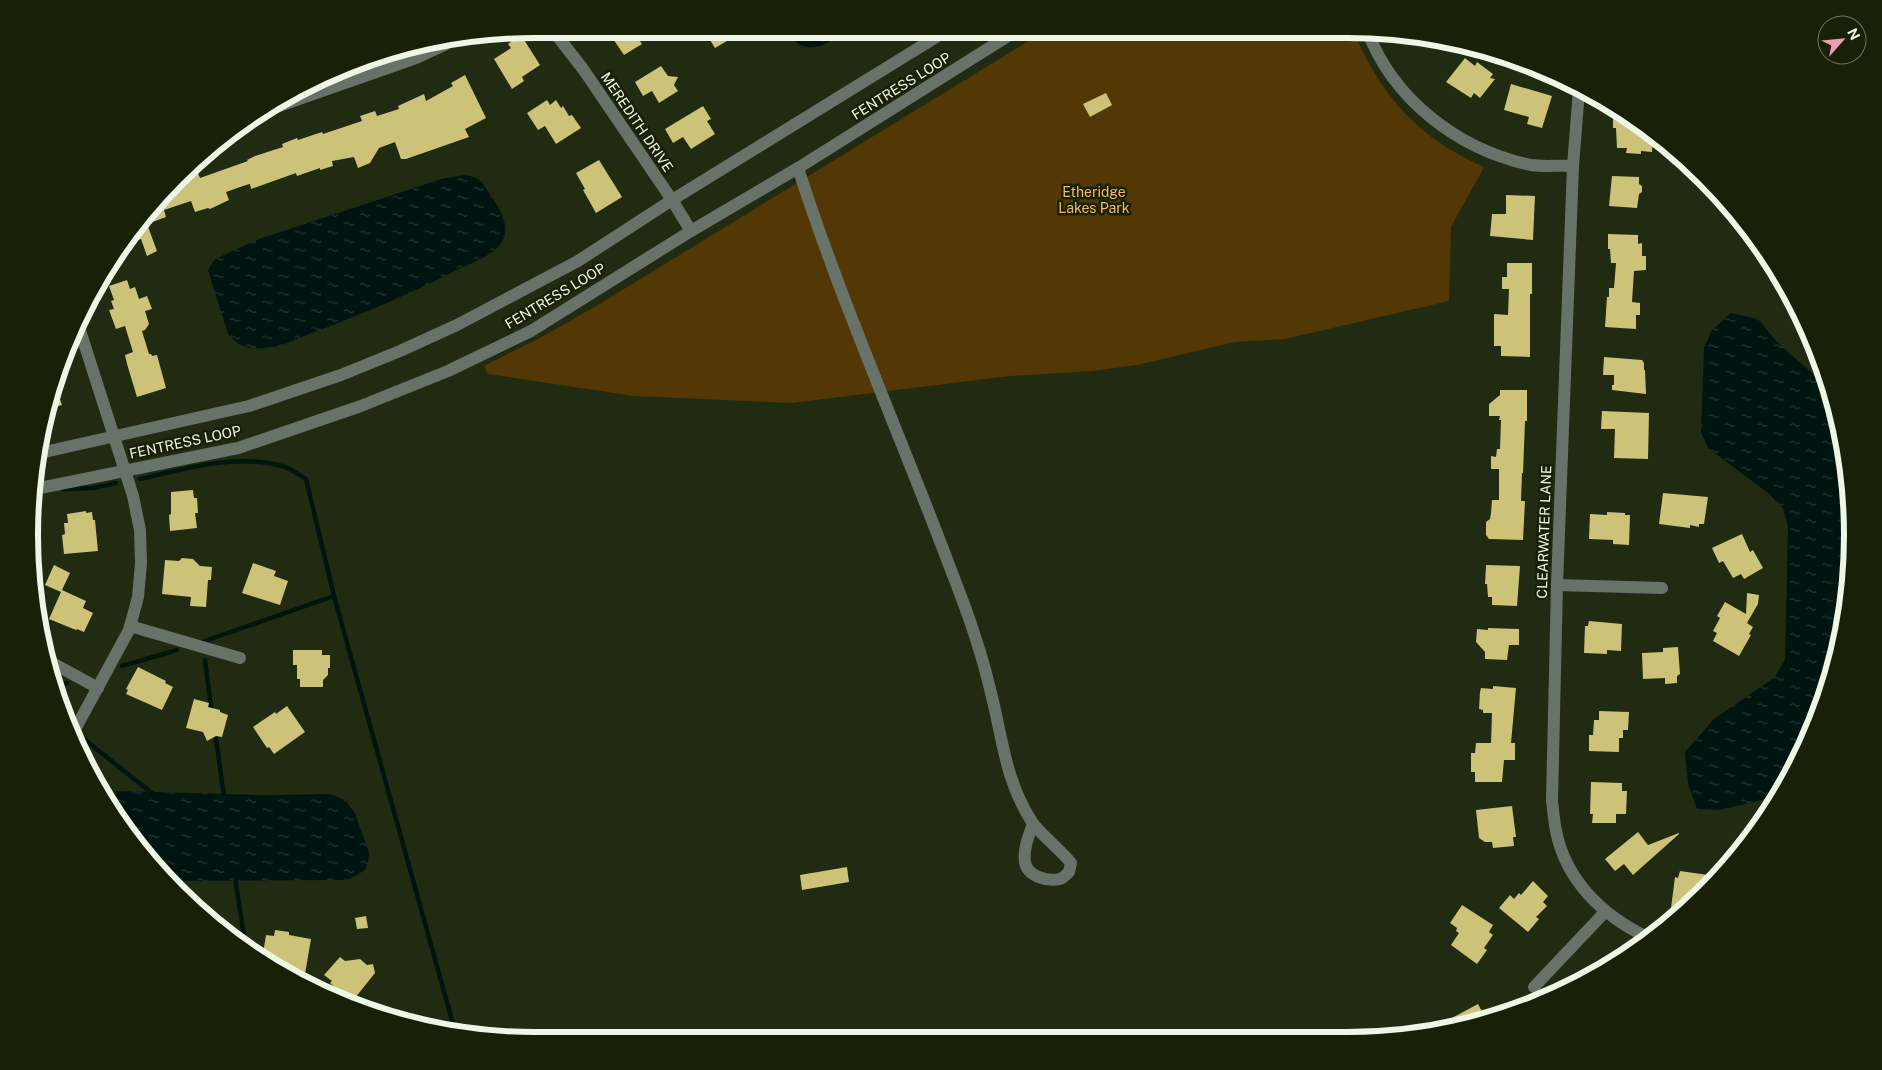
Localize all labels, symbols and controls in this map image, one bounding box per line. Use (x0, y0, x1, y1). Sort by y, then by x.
north arrow (1817, 15, 1867, 65)
text: N (1844, 26, 1863, 43)
street label: FENTRESS LOOP (849, 49, 953, 123)
street label: MEREDITH DRIVE (598, 69, 676, 175)
park label: Etheridge Lakes Park (1058, 184, 1130, 216)
street label: FENTRESS LOOP (502, 260, 608, 332)
street label: FENTRESS LOOP (128, 422, 242, 462)
street label: CLEARWATER LANE (1534, 465, 1554, 599)

